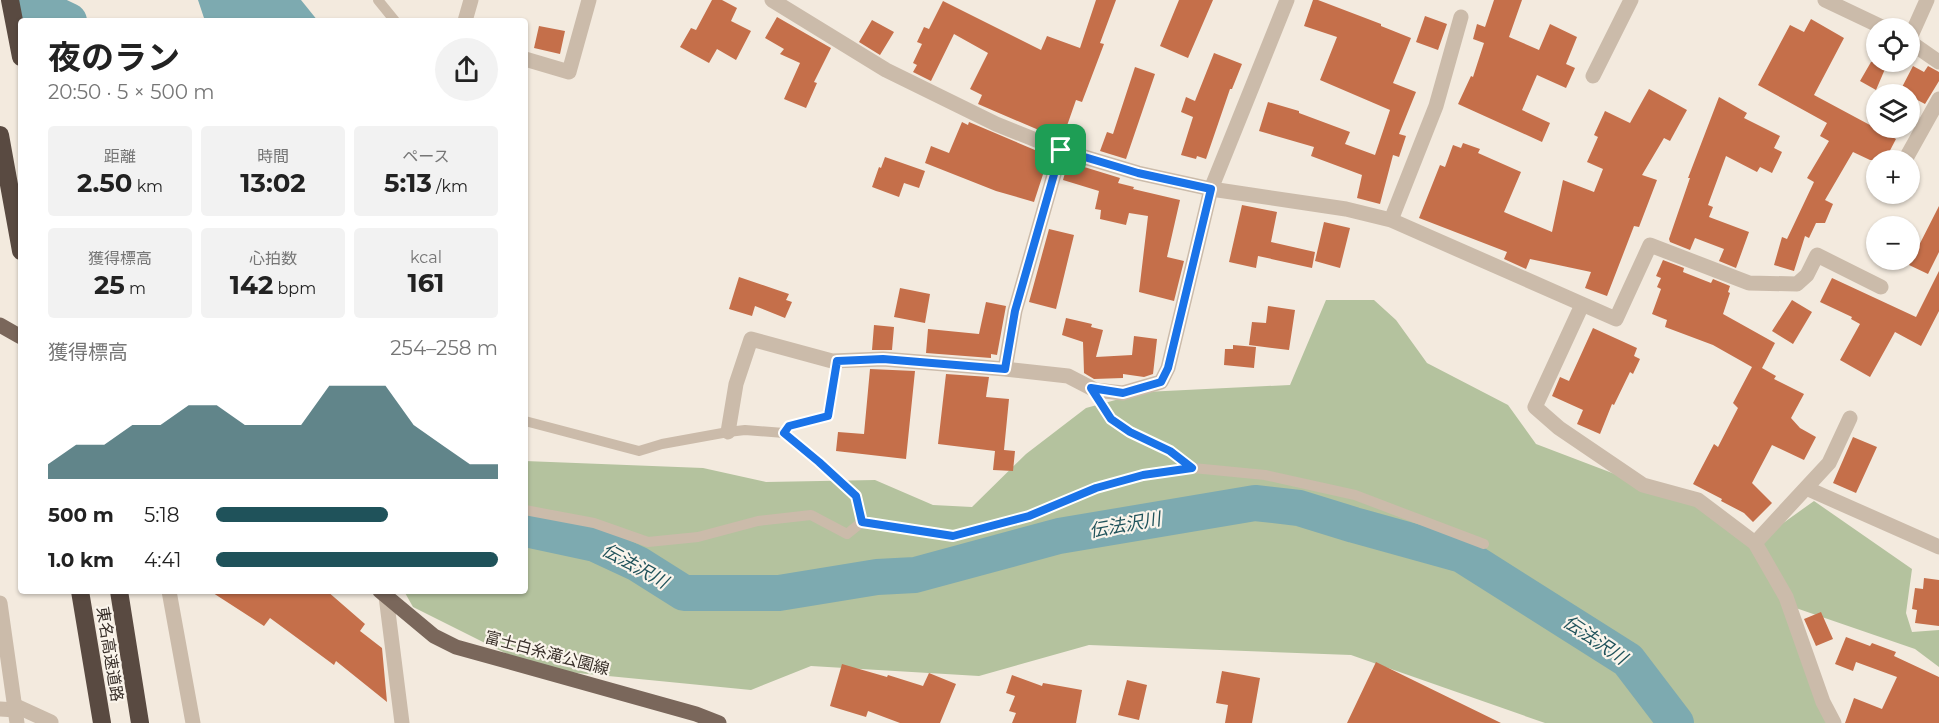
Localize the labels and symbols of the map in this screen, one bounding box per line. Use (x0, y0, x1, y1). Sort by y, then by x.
pin (1035, 124, 1086, 175)
water label: 伝法沢川 (1088, 508, 1164, 542)
water label: 伝法沢川 (598, 539, 674, 594)
street label: 東名高速道路 (93, 605, 127, 703)
water label: 伝法沢川 (1559, 611, 1633, 670)
street label: 富士白糸滝公園線 (483, 627, 611, 679)

